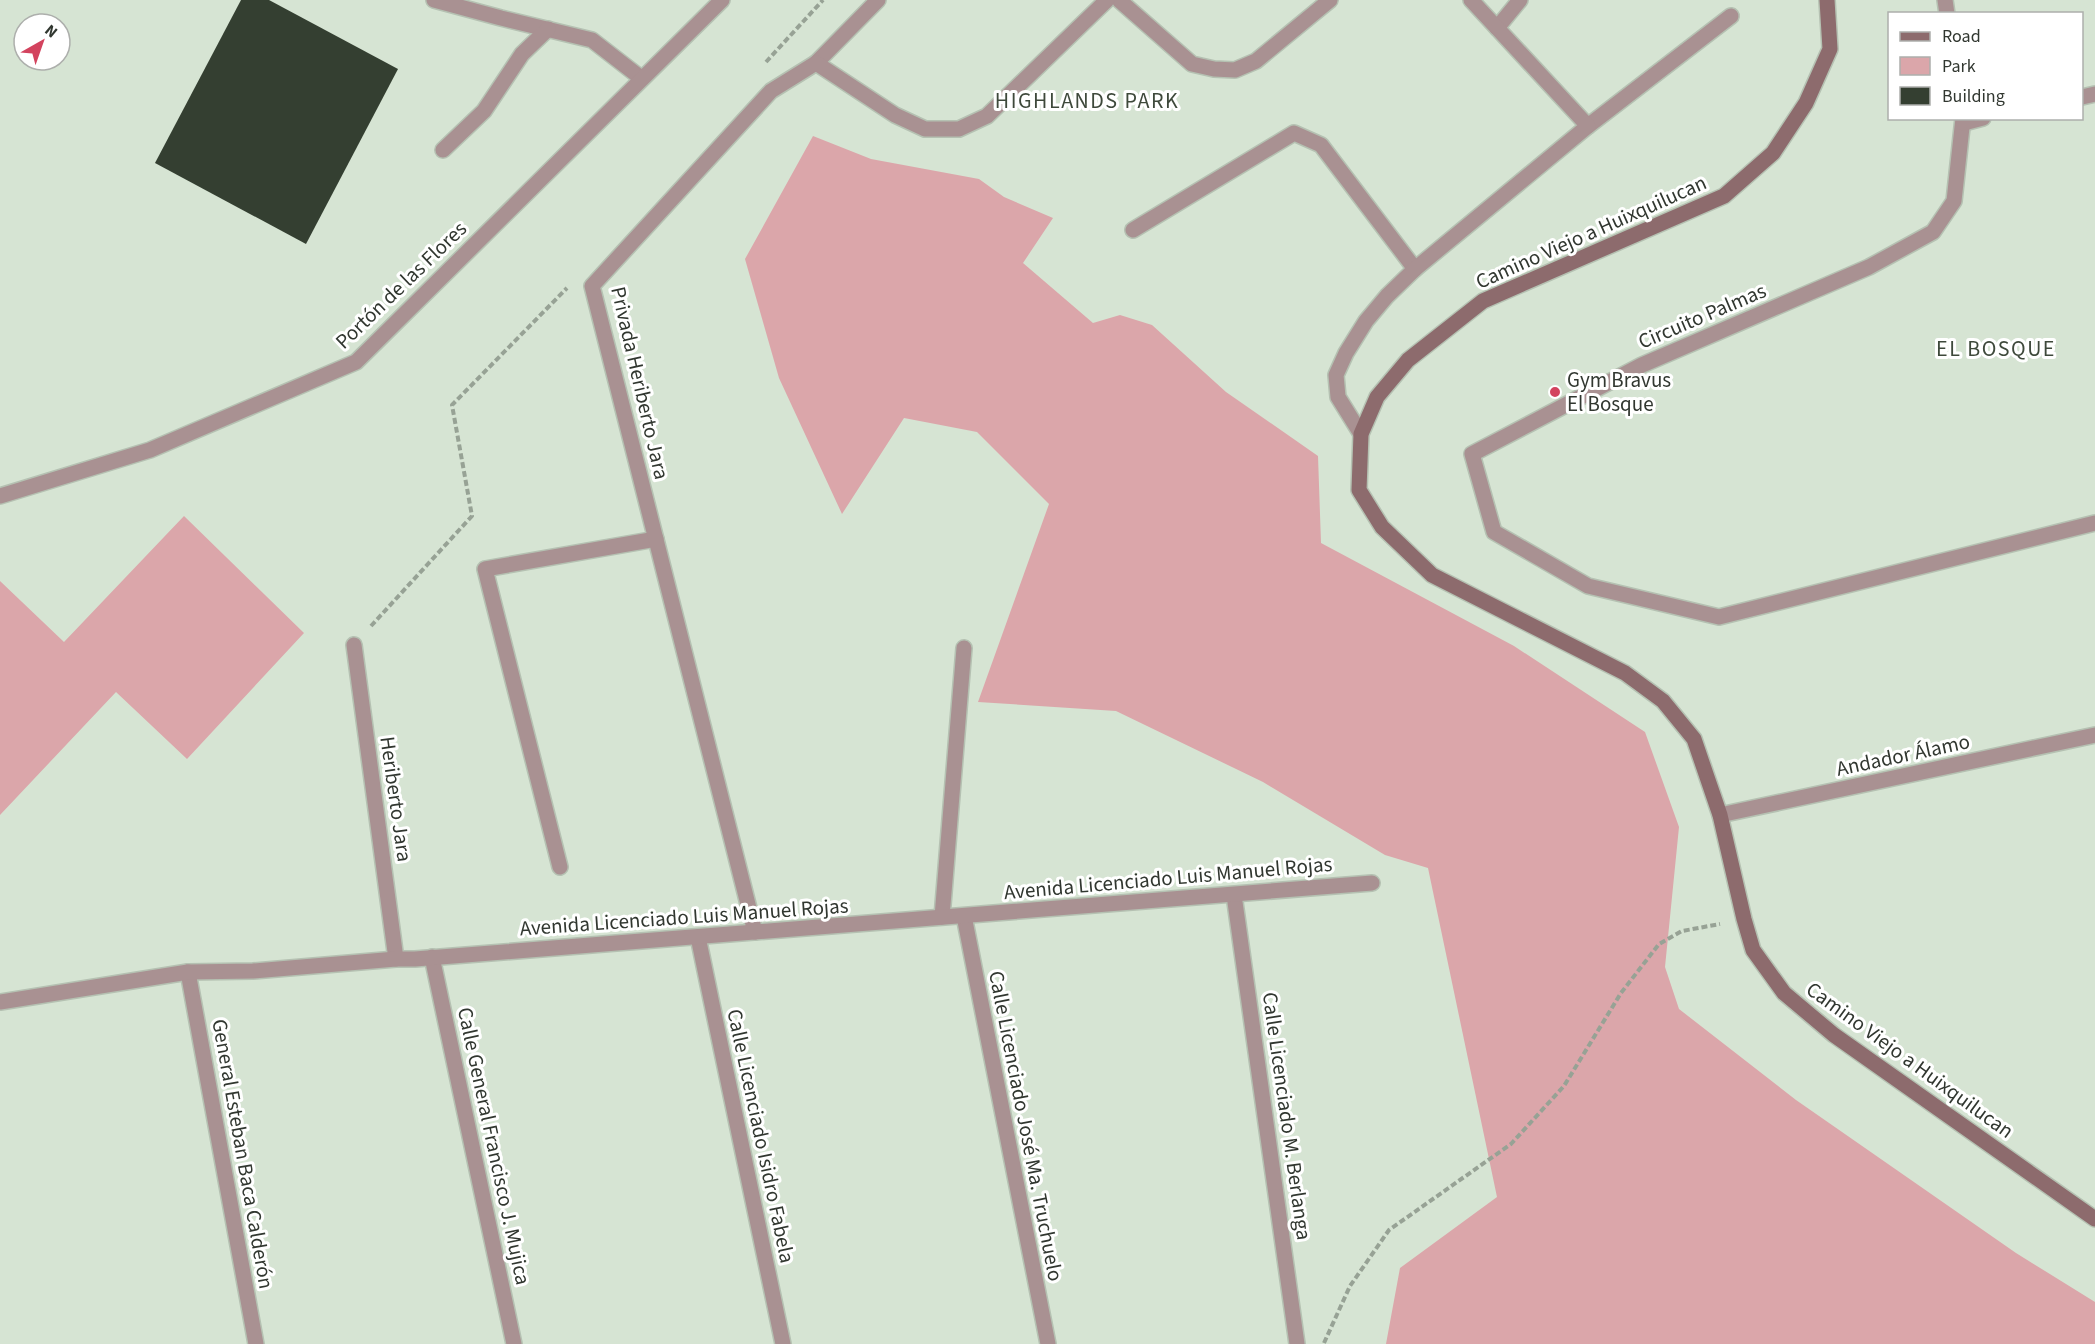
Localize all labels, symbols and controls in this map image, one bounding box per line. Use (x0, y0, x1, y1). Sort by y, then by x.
north arrow (12, 12, 72, 72)
legend (1888, 12, 2083, 120)
text: N (40, 19, 62, 43)
text: Road (1942, 24, 1981, 49)
text: Park (1942, 54, 1976, 79)
text: Building (1942, 84, 2005, 109)
district label: HIGHLANDS PARK (995, 85, 1179, 117)
street label: Camino Viejo a Huixquilucan (1471, 167, 1711, 297)
street label: Portón de las Flores (329, 214, 474, 356)
street label: Circuito Palmas (1633, 275, 1771, 356)
street label: Privada Heriberto Jara (603, 284, 677, 482)
district label: EL BOSQUE (1936, 333, 2056, 365)
place label: Gym Bravus El Bosque (1567, 365, 1671, 419)
marker: Gym Bravus El Bosque (1548, 385, 1562, 399)
street label: Andador Álamo (1833, 726, 1973, 784)
street label: Heriberto Jara (372, 734, 420, 864)
street label: Avenida Licenciado Luis Manuel Rojas (1003, 849, 1334, 907)
street label: Avenida Licenciado Luis Manuel Rojas (519, 891, 850, 943)
street label: Calle Licenciado José Ma. Truchuelo (981, 968, 1071, 1284)
street label: Camino Viejo a Huixquilucan (1800, 974, 2020, 1146)
street label: Calle Licenciado M. Berlanga (1255, 990, 1319, 1242)
street label: Calle General Francisco J. Mujica (450, 1004, 538, 1288)
street label: Calle Licenciado Isidro Fabela (719, 1006, 803, 1266)
street label: General Esteban Baca Calderón (204, 1017, 282, 1291)

